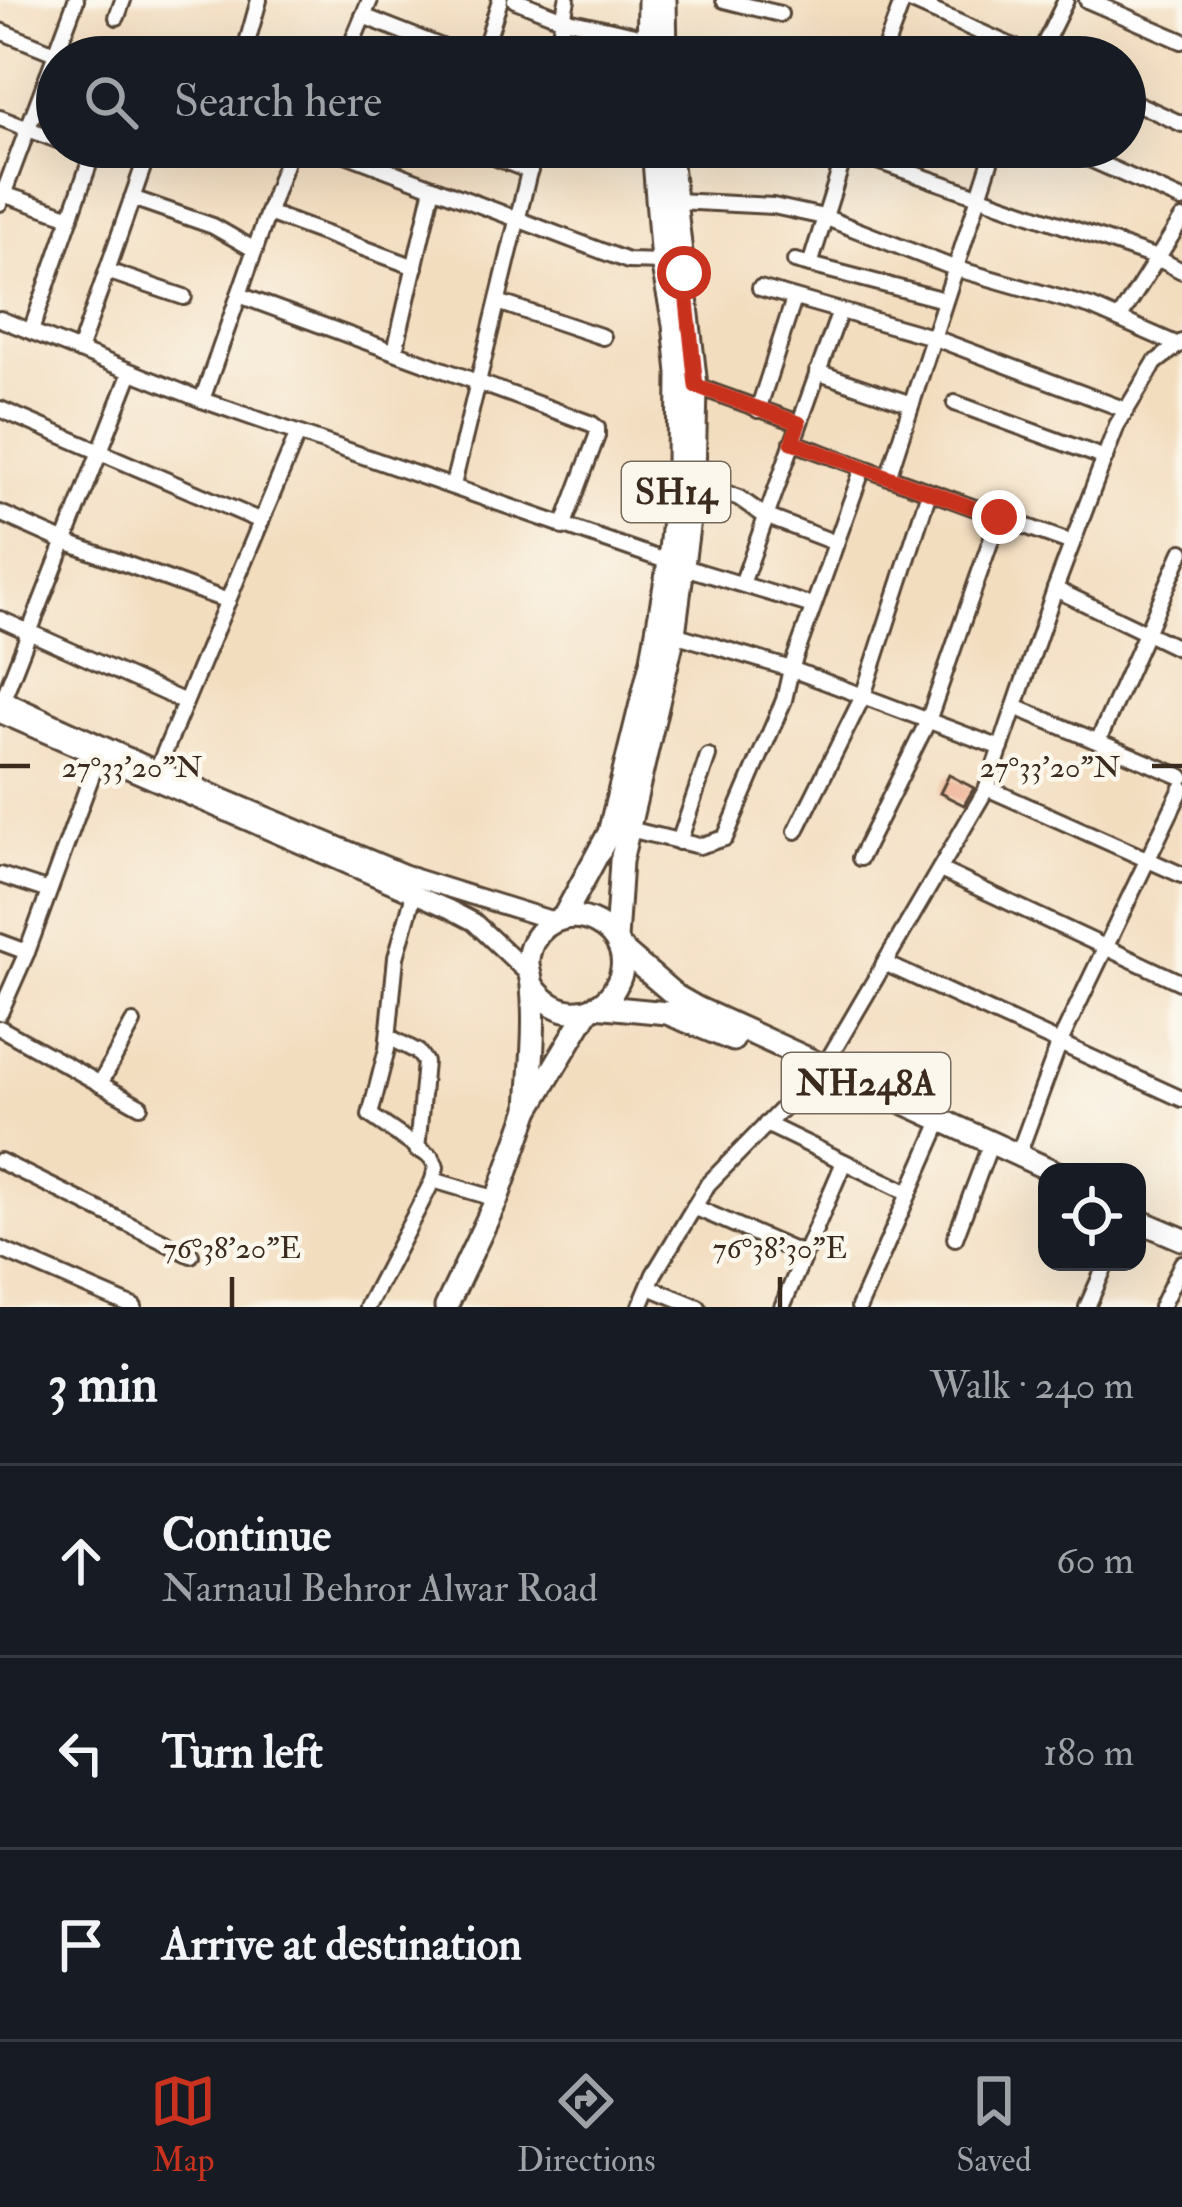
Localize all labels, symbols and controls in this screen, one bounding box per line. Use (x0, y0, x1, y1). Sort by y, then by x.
search box (36, 36, 1146, 168)
icon: search (78, 69, 144, 135)
text: Search here (174, 74, 382, 130)
route start (657, 246, 711, 300)
road number: SH14 (622, 462, 730, 522)
route end (972, 490, 1026, 544)
text: 27°33'20"N (62, 749, 203, 786)
text: 27°33'20"N (980, 749, 1121, 786)
road number: NH248A (782, 1053, 950, 1113)
map controls (1038, 1163, 1146, 1271)
button: locate (1038, 1163, 1146, 1271)
text: 76°38'20"E (163, 1230, 301, 1267)
text: 76°38'30"E (713, 1230, 847, 1267)
text: 3 min (48, 1353, 158, 1417)
text: Walk · 240 m (930, 1361, 1134, 1410)
text: Continue (162, 1508, 331, 1564)
icon: ahead (48, 1528, 114, 1594)
text: 60 m (1056, 1536, 1134, 1585)
text: Narnaul Behror Alwar Road (162, 1564, 598, 1613)
icon: left (48, 1720, 114, 1786)
text: Turn left (162, 1725, 323, 1781)
text: 180 m (1043, 1728, 1134, 1777)
icon: arrive (48, 1912, 114, 1978)
text: Arrive at destination (162, 1917, 522, 1973)
tab: Map (150, 2068, 216, 2181)
tab: Directions (517, 2068, 656, 2181)
tab: Saved (956, 2068, 1032, 2181)

